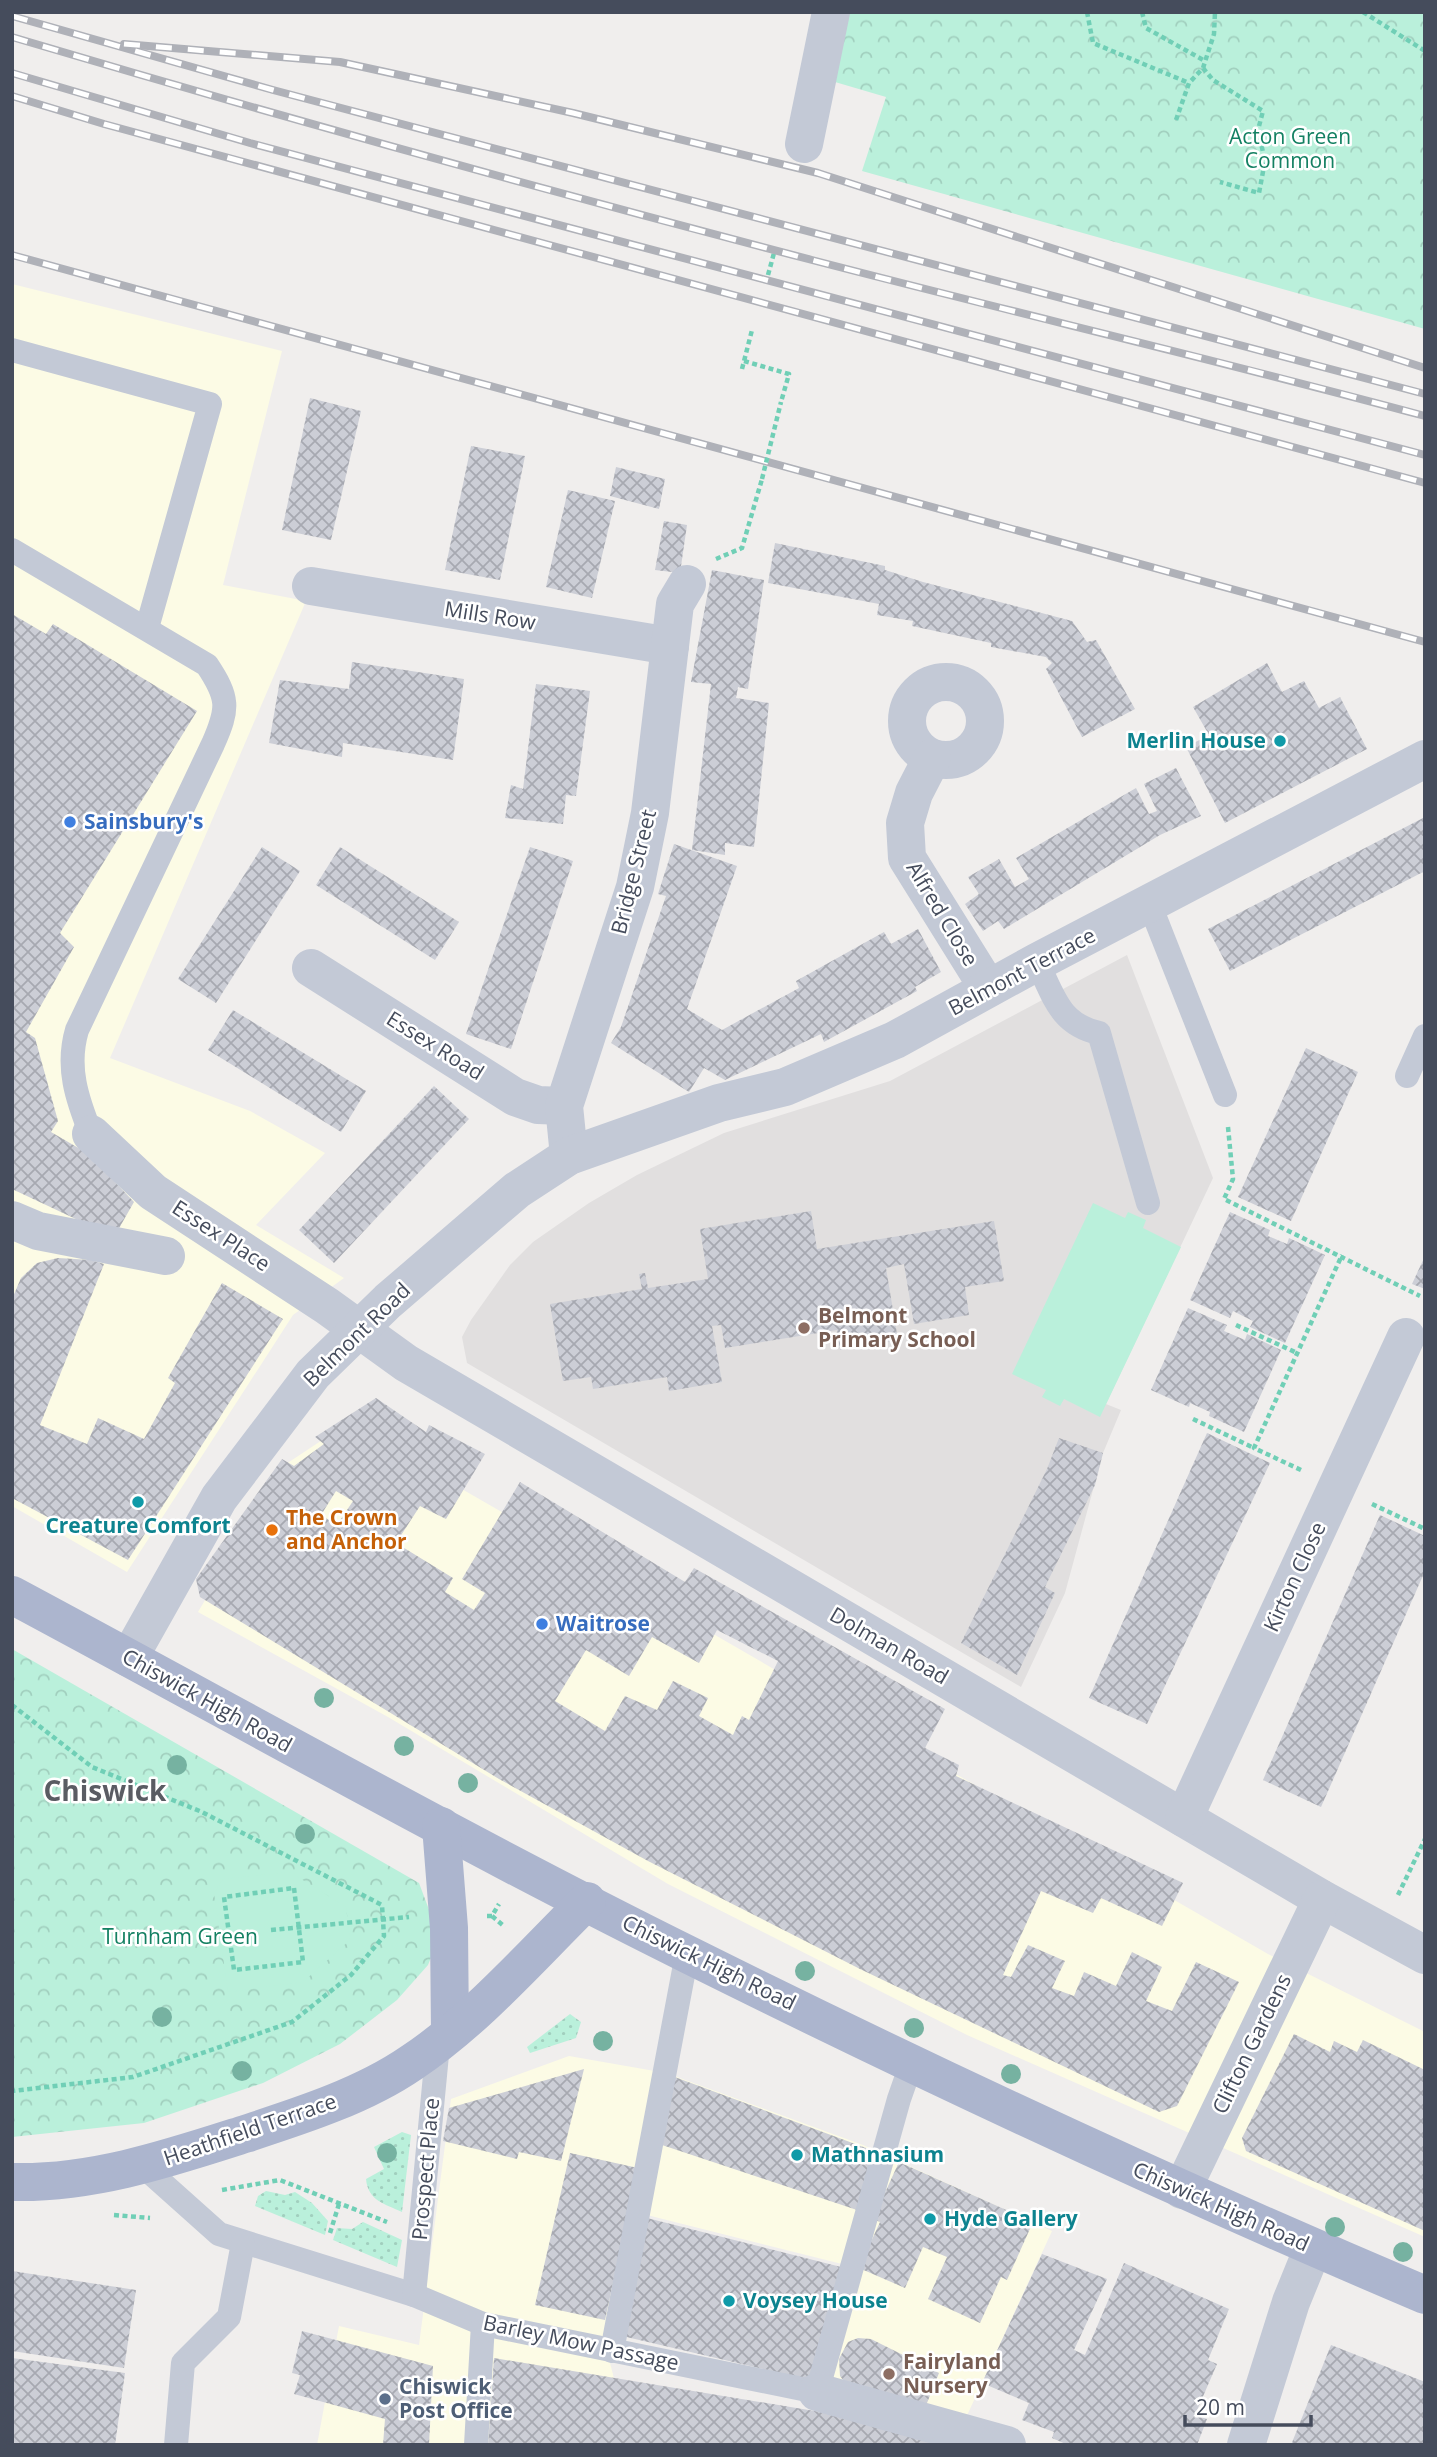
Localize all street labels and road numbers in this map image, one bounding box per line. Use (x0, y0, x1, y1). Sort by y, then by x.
street label: Mills Row (442, 594, 539, 636)
street label: Bridge Street (604, 806, 662, 937)
street label: Alfred Close (901, 856, 985, 971)
street label: Belmont Terrace (943, 921, 1100, 1022)
street label: Essex Road (381, 1004, 490, 1086)
street label: Essex Place (167, 1193, 276, 1277)
street label: Belmont Road (297, 1276, 416, 1393)
street label: Kirton Close (1256, 1517, 1332, 1636)
street label: Dolman Road (825, 1600, 954, 1690)
street label: Chiswick High Road (118, 1642, 297, 1758)
street label: Chiswick High Road (618, 1908, 801, 2016)
street label: Clifton Gardens (1205, 1969, 1297, 2118)
street label: Heathfield Terrace (159, 2086, 340, 2172)
street label: Prospect Place (405, 2096, 445, 2241)
street label: Chiswick High Road (1129, 2155, 1314, 2258)
street label: Barley Mow Passage (481, 2308, 682, 2376)

